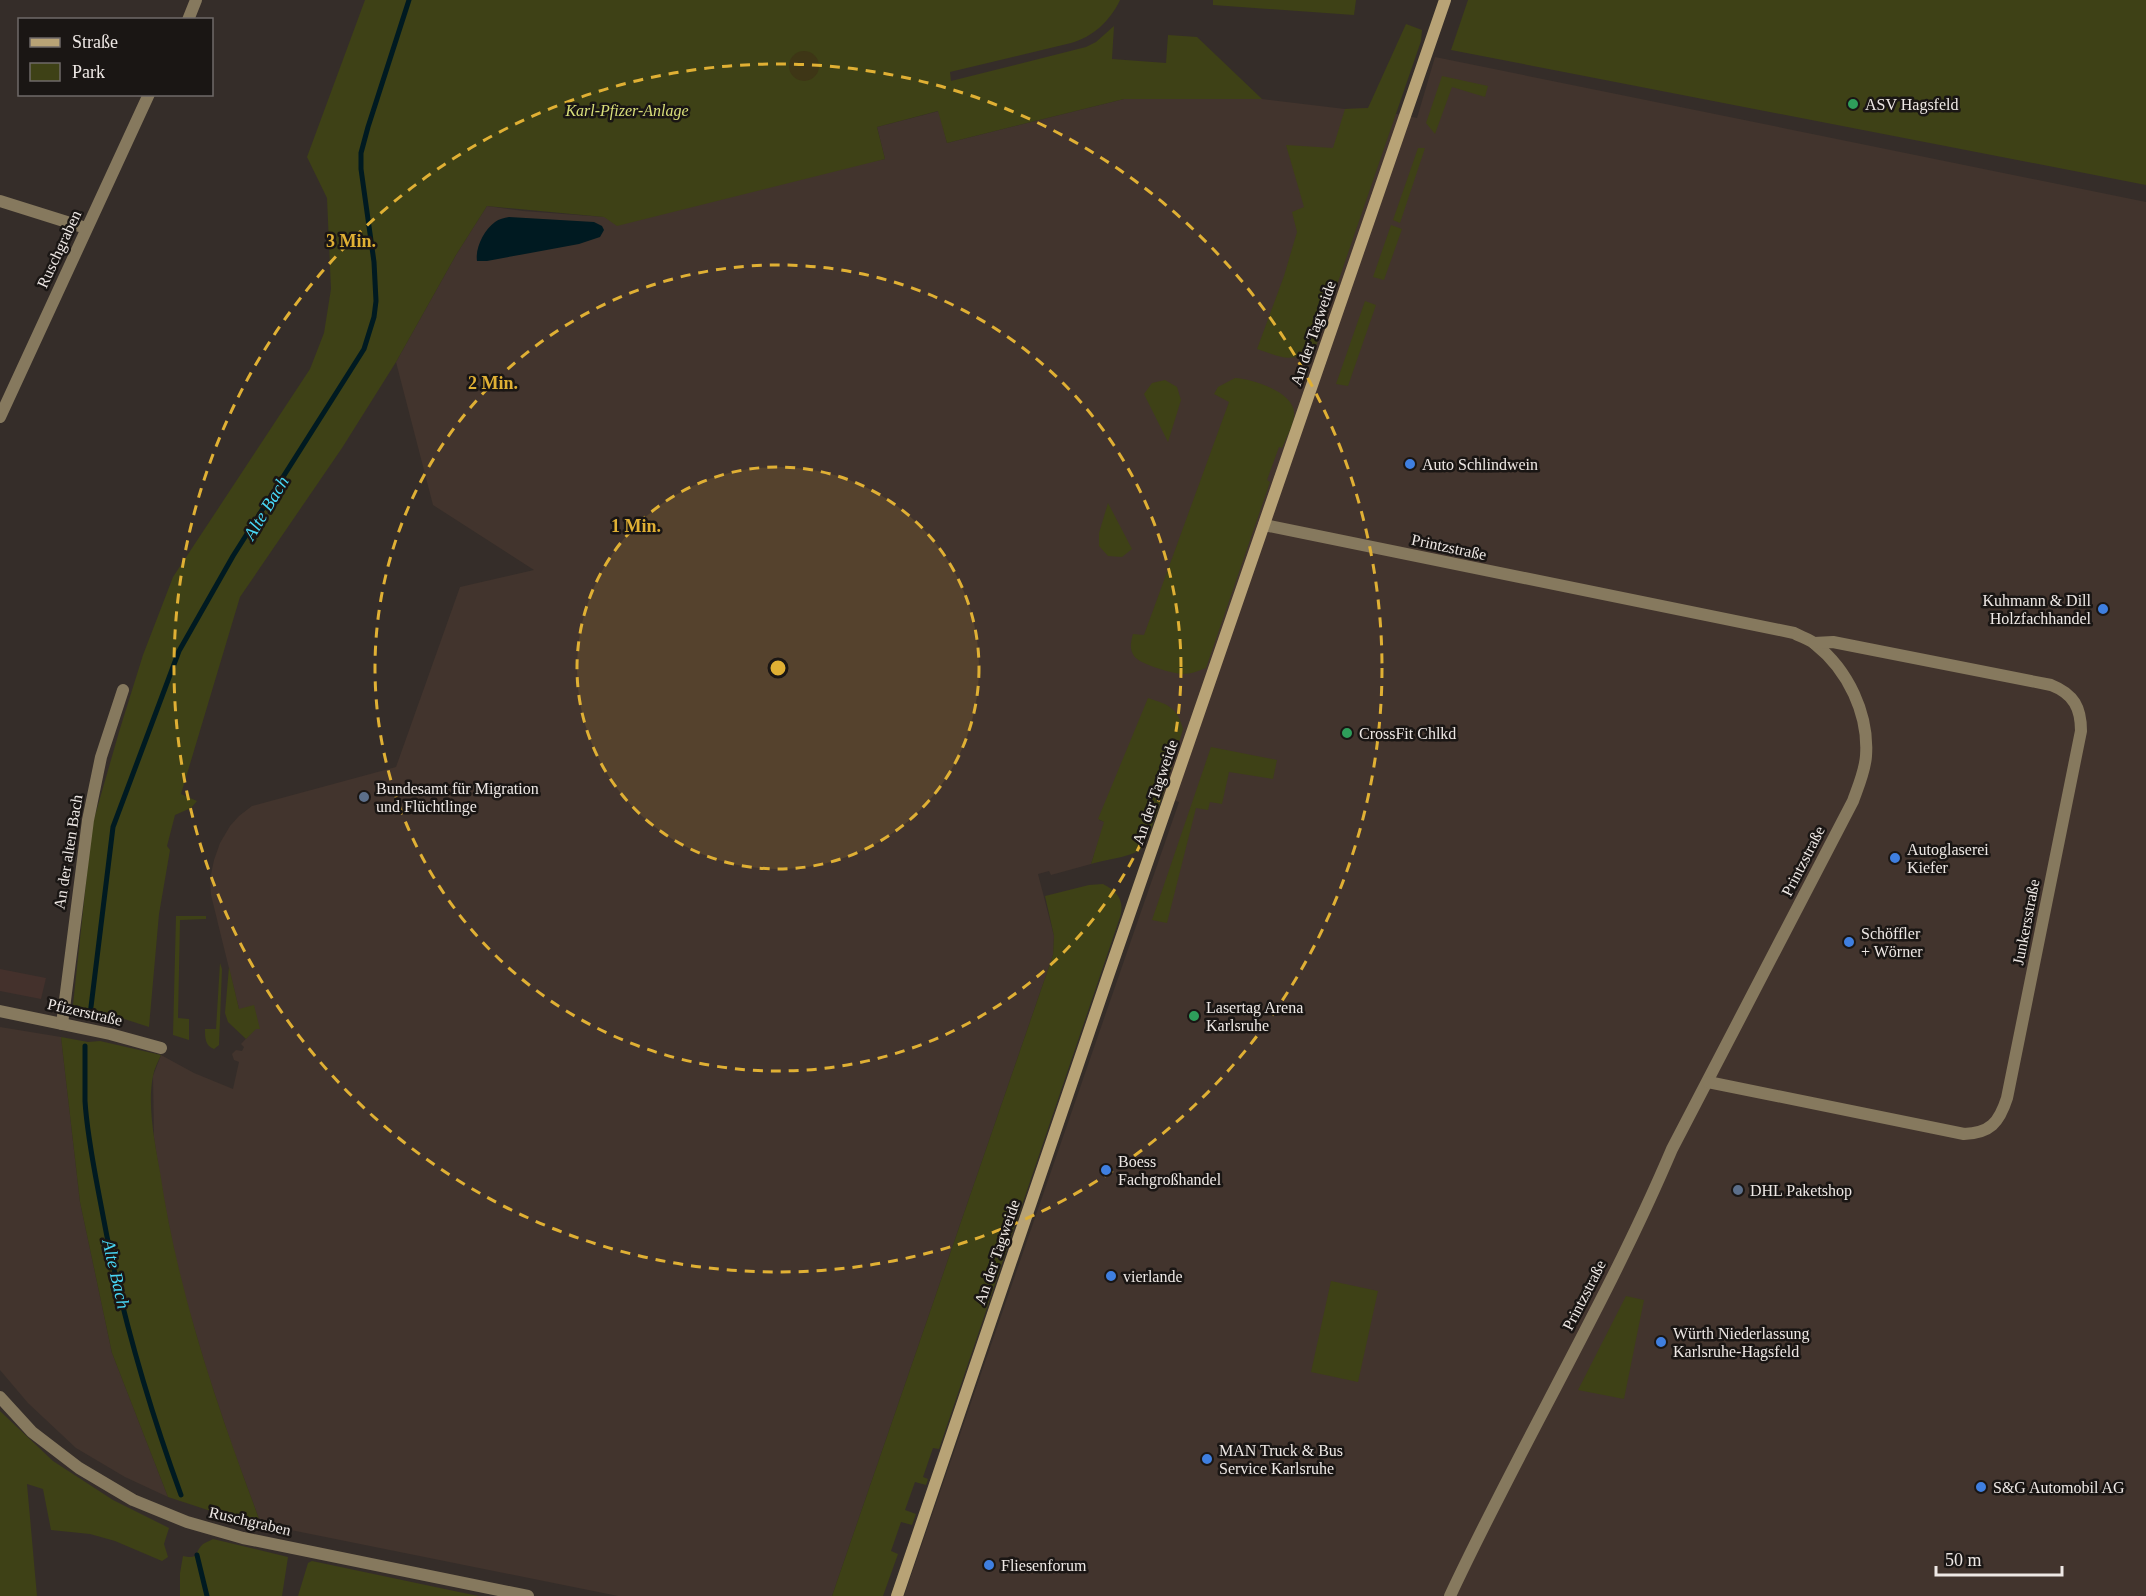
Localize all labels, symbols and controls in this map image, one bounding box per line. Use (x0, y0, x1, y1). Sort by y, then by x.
legend (18, 18, 213, 96)
text: Straße (72, 32, 118, 52)
text: Park (72, 62, 105, 82)
place label: ASV Hagsfeld (1865, 96, 1958, 114)
marker: ASV Hagsfeld (1846, 97, 1860, 111)
park label: Karl-Pfizer-Anlage (564, 102, 689, 120)
street label: Ruschgraben (34, 208, 85, 291)
text: 3 Min. (326, 231, 376, 251)
street label: An der Tagweide (1287, 278, 1340, 388)
text: 2 Min. (468, 373, 518, 393)
place label: Auto Schlindwein (1422, 456, 1538, 473)
marker: Auto Schlindwein (1403, 457, 1417, 471)
water label: Alte Bach (239, 473, 293, 544)
text: 1 Min. (611, 516, 661, 536)
street label: Printzstraße (1410, 531, 1488, 563)
place label: Kuhmann & Dill Holzfachhandel (1983, 592, 2092, 627)
marker: Kuhmann & Dill Holzfachhandel (2096, 602, 2110, 616)
centre of rings (768, 658, 788, 678)
place label: CrossFit Chlkd (1359, 725, 1456, 742)
marker: CrossFit Chlkd (1340, 726, 1354, 740)
street label: An der Tagweide (1129, 737, 1182, 847)
place label: Bundesamt für Migration und Flüchtlinge (376, 780, 539, 816)
marker: Bundesamt für Migration und Flüchtlinge (357, 790, 371, 804)
street label: An der alten Bach (51, 793, 85, 911)
street label: Printzstraße (1778, 823, 1828, 899)
place label: Autoglaserei Kiefer (1907, 841, 1989, 876)
marker: Autoglaserei Kiefer (1888, 851, 1902, 865)
street label: Junkersstraße (2009, 878, 2043, 966)
place label: Schöffler + Wörner (1861, 925, 1923, 960)
marker: Schöffler + Wörner (1842, 935, 1856, 949)
street label: Pfizerstraße (46, 995, 124, 1029)
place label: Lasertag Arena Karlsruhe (1206, 999, 1303, 1034)
marker: Lasertag Arena Karlsruhe (1187, 1009, 1201, 1023)
place label: Boess Fachgroßhandel (1118, 1153, 1222, 1189)
marker: Boess Fachgroßhandel (1099, 1163, 1113, 1177)
place label: DHL Paketshop (1750, 1182, 1852, 1200)
marker: DHL Paketshop (1731, 1183, 1745, 1197)
street label: An der Tagweide (971, 1197, 1024, 1307)
water label: Alte Bach (98, 1236, 134, 1311)
street label: Printzstraße (1559, 1257, 1609, 1333)
place label: vierlande (1123, 1268, 1183, 1285)
marker: vierlande (1104, 1269, 1118, 1283)
place label: Würth Niederlassung Karlsruhe-Hagsfeld (1673, 1325, 1809, 1361)
marker: Würth Niederlassung Karlsruhe-Hagsfeld (1654, 1335, 1668, 1349)
place label: MAN Truck & Bus Service Karlsruhe (1219, 1442, 1343, 1477)
marker: MAN Truck & Bus Service Karlsruhe (1200, 1452, 1214, 1466)
place label: S&G Automobil AG (1993, 1479, 2125, 1496)
marker: S&G Automobil AG (1974, 1480, 1988, 1494)
street label: Ruschgraben (207, 1503, 293, 1540)
scale bar (1936, 1539, 2062, 1577)
text: 50 m (1945, 1550, 1982, 1570)
place label: Fliesenforum (1001, 1557, 1087, 1574)
marker: Fliesenforum (982, 1558, 996, 1572)

